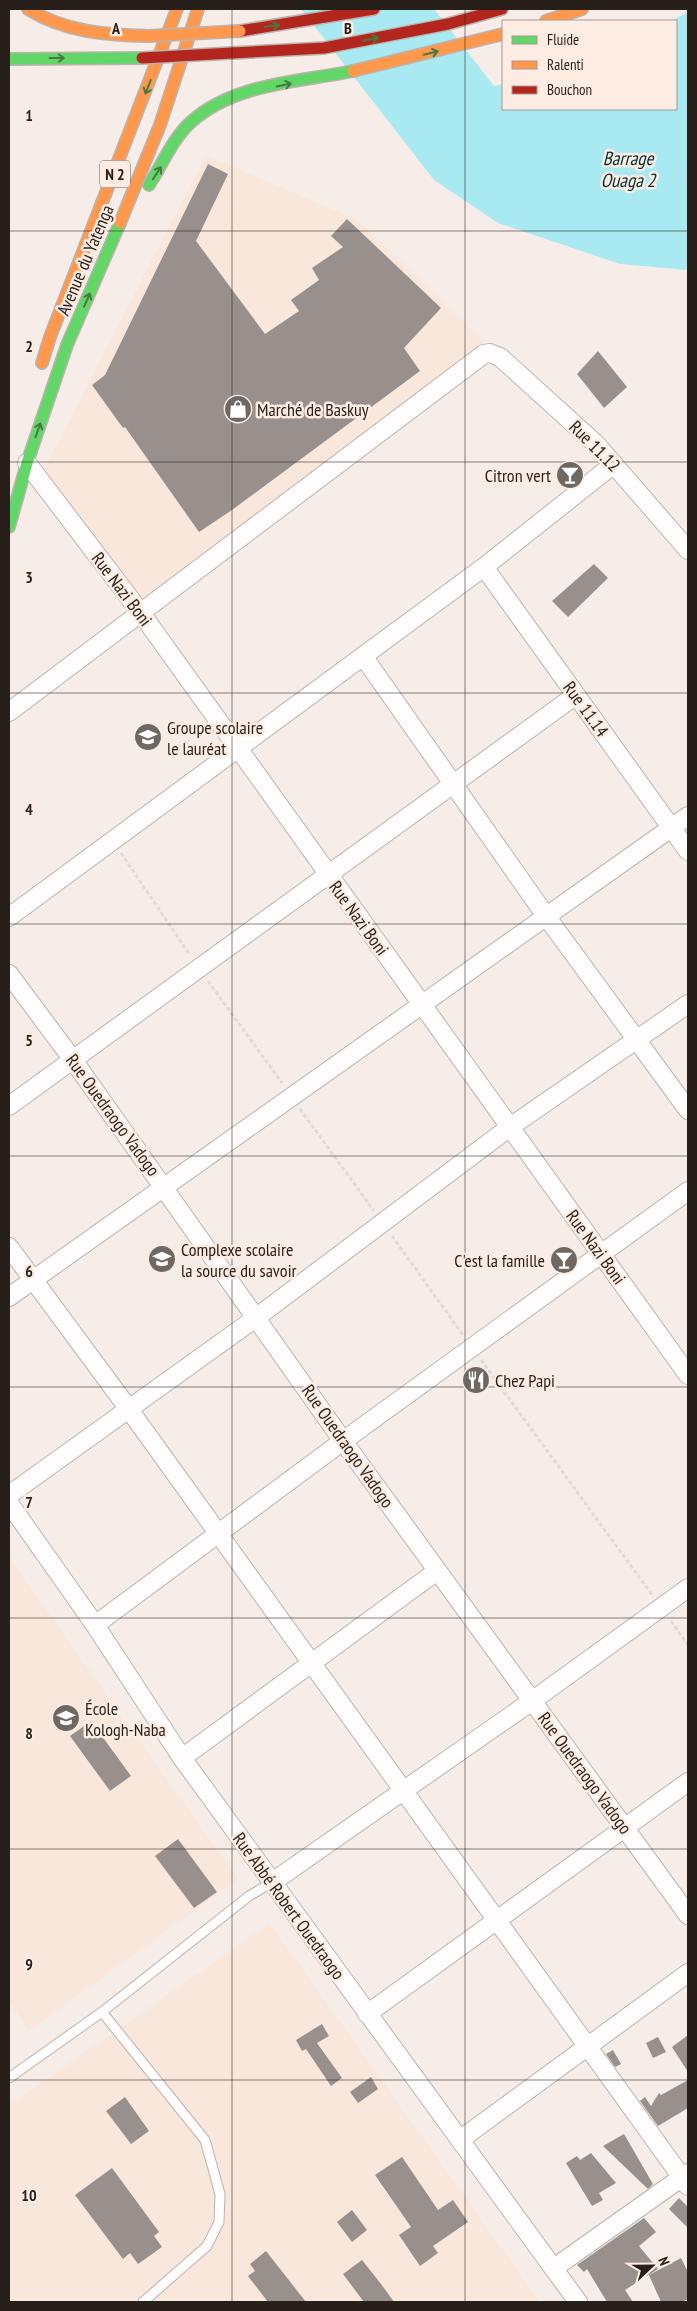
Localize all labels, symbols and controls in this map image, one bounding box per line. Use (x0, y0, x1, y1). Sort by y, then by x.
text: A (111, 18, 121, 38)
text: B (344, 18, 352, 38)
legend (502, 20, 677, 110)
one-way arrow (264, 21, 280, 31)
text: Fluide (547, 30, 579, 49)
one-way arrow (363, 34, 379, 43)
one-way arrow (423, 48, 439, 57)
one-way arrow (49, 53, 65, 63)
text: Ralenti (547, 55, 584, 74)
one-way arrow (143, 79, 152, 95)
one-way arrow (275, 80, 291, 90)
text: Bouchon (547, 80, 592, 99)
text: 1 (25, 105, 33, 125)
water label: Barrage Ouaga 2 (601, 146, 657, 192)
road number: N 2 (100, 160, 130, 188)
one-way arrow (153, 166, 163, 180)
street label: Avenue du Yatenga (51, 201, 119, 319)
one-way arrow (83, 293, 93, 308)
text: 2 (25, 336, 33, 356)
shop icon: Marché de Baskuy (223, 394, 253, 424)
place label: Marché de Baskuy (257, 398, 369, 421)
street label: Rue 11.12 (564, 415, 626, 477)
one-way arrow (34, 423, 43, 439)
bar icon: Citron vert (555, 460, 585, 490)
place label: Citron vert (485, 464, 551, 487)
street label: Rue Nazi Boni (87, 547, 157, 631)
text: 3 (25, 567, 33, 587)
street label: Rue 11.14 (558, 677, 614, 741)
place label: Groupe scolaire le lauréat (167, 716, 263, 760)
school or university icon: Groupe scolaire le lauréat (133, 722, 163, 752)
text: 4 (25, 799, 33, 819)
street label: Rue Nazi Boni (324, 876, 394, 960)
text: 5 (25, 1030, 33, 1050)
street label: Rue Ouedraogo Vadogo (61, 1049, 165, 1181)
street label: Rue Nazi Boni (561, 1205, 631, 1289)
place label: Complexe scolaire la source du savoir (181, 1238, 297, 1282)
school or university icon: Complexe scolaire la source du savoir (147, 1244, 177, 1274)
bar icon: C'est la famille (549, 1245, 579, 1275)
place label: C'est la famille (454, 1249, 545, 1272)
text: 6 (25, 1261, 33, 1281)
restaurant icon: Chez Papi (461, 1365, 491, 1395)
place label: Chez Papi (495, 1369, 555, 1392)
street label: Rue Ouedraogo Vadogo (297, 1380, 399, 1512)
text: 7 (25, 1492, 33, 1512)
place label: École Kologh-Naba (85, 1697, 166, 1741)
school or university icon: École Kologh-Naba (51, 1703, 81, 1733)
street label: Rue Ouedraogo Vadogo (533, 1707, 637, 1839)
text: 8 (25, 1723, 33, 1743)
street label: Rue Abbé Robert Ouedraogo (228, 1828, 350, 1984)
text: 9 (25, 1954, 33, 1974)
text: 10 (21, 2185, 37, 2205)
north arrow (627, 2241, 677, 2291)
text: N (654, 2254, 674, 2268)

